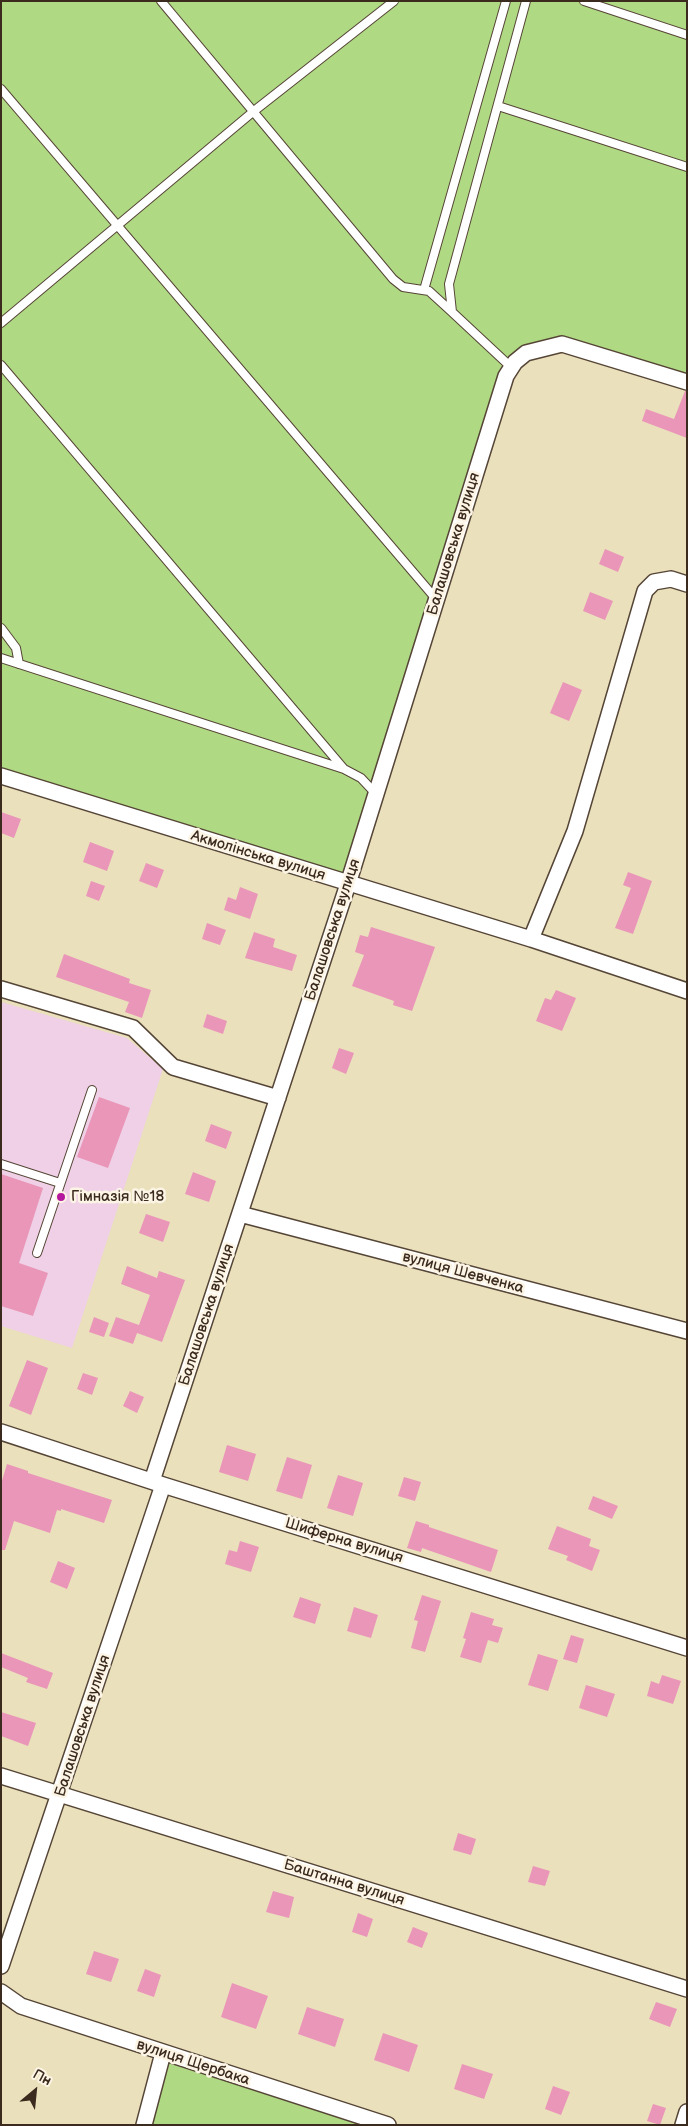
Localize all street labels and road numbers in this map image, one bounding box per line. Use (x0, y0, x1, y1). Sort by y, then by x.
street label: Балашовська вулиця (424, 471, 484, 617)
street label: Акмолінська вулиця (189, 827, 327, 885)
street label: Балашовська вулиця (302, 857, 364, 1003)
street label: Балашовська вулиця (176, 1242, 238, 1388)
street label: вулиця Шевченка (400, 1248, 526, 1298)
street label: Шиферна вулиця (283, 1514, 405, 1568)
street label: Балашовська вулиця (52, 1653, 114, 1799)
street label: Баштанна вулиця (282, 1856, 406, 1910)
street label: вулиця Щербака (134, 2036, 252, 2090)

